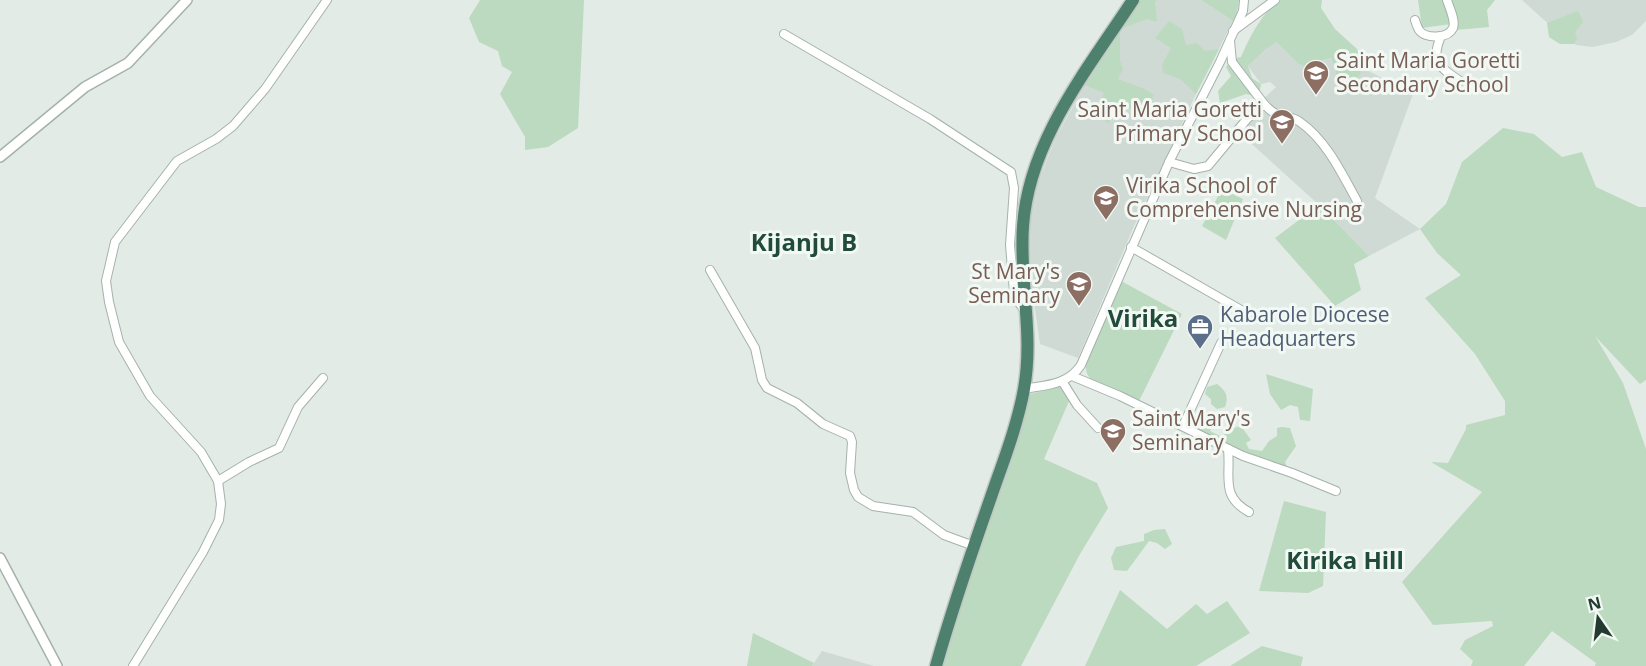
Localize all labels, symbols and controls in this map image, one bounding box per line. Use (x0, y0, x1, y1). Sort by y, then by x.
place label: Saint Maria Goretti Secondary School (1336, 46, 1520, 98)
school or university icon: Saint Maria Goretti Secondary School (1301, 58, 1331, 96)
place label: Saint Maria Goretti Primary School (1078, 95, 1262, 147)
school or university icon: Saint Maria Goretti Primary School (1267, 107, 1297, 145)
place label: Virika School of Comprehensive Nursing (1126, 171, 1362, 223)
school or university icon: Virika School of Comprehensive Nursing (1091, 183, 1121, 221)
district label: Kijanju B (751, 225, 857, 258)
place label: St Mary's Seminary (968, 257, 1060, 309)
school or university icon: St Mary's Seminary (1064, 269, 1094, 307)
place label: Kabarole Diocese Headquarters (1220, 300, 1390, 352)
district label: Virika (1108, 301, 1178, 334)
office icon: Kabarole Diocese Headquarters (1185, 312, 1215, 350)
place label: Saint Mary's Seminary (1132, 404, 1251, 456)
school or university icon: Saint Mary's Seminary (1098, 416, 1128, 454)
district label: Kirika Hill (1286, 543, 1404, 576)
north arrow (1568, 588, 1628, 648)
text: N (1585, 591, 1603, 616)

